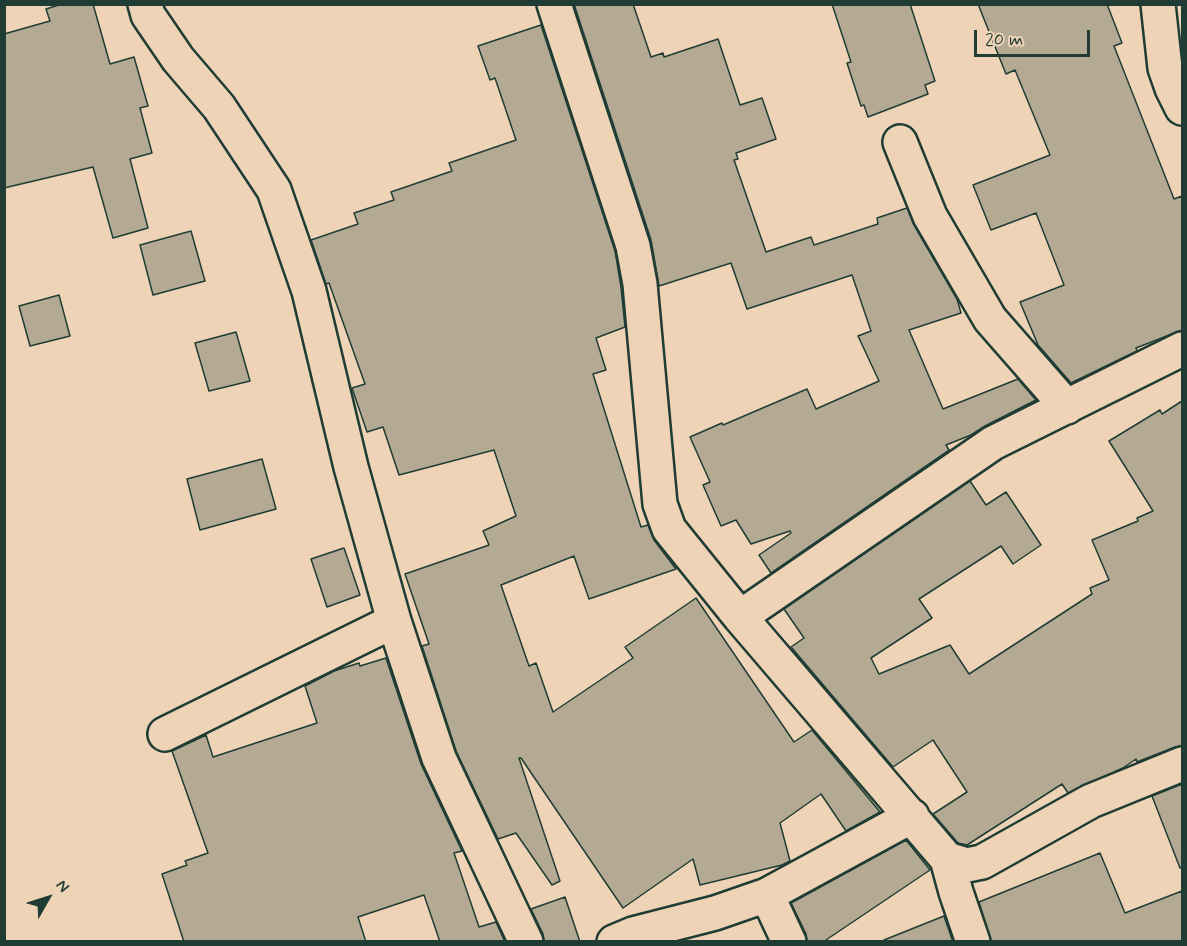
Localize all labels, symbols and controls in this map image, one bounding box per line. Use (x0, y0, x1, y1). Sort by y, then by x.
scale bar (977, 18, 1092, 56)
text: 20 m (985, 28, 1023, 52)
north arrow (18, 868, 78, 928)
text: N (51, 876, 74, 897)

